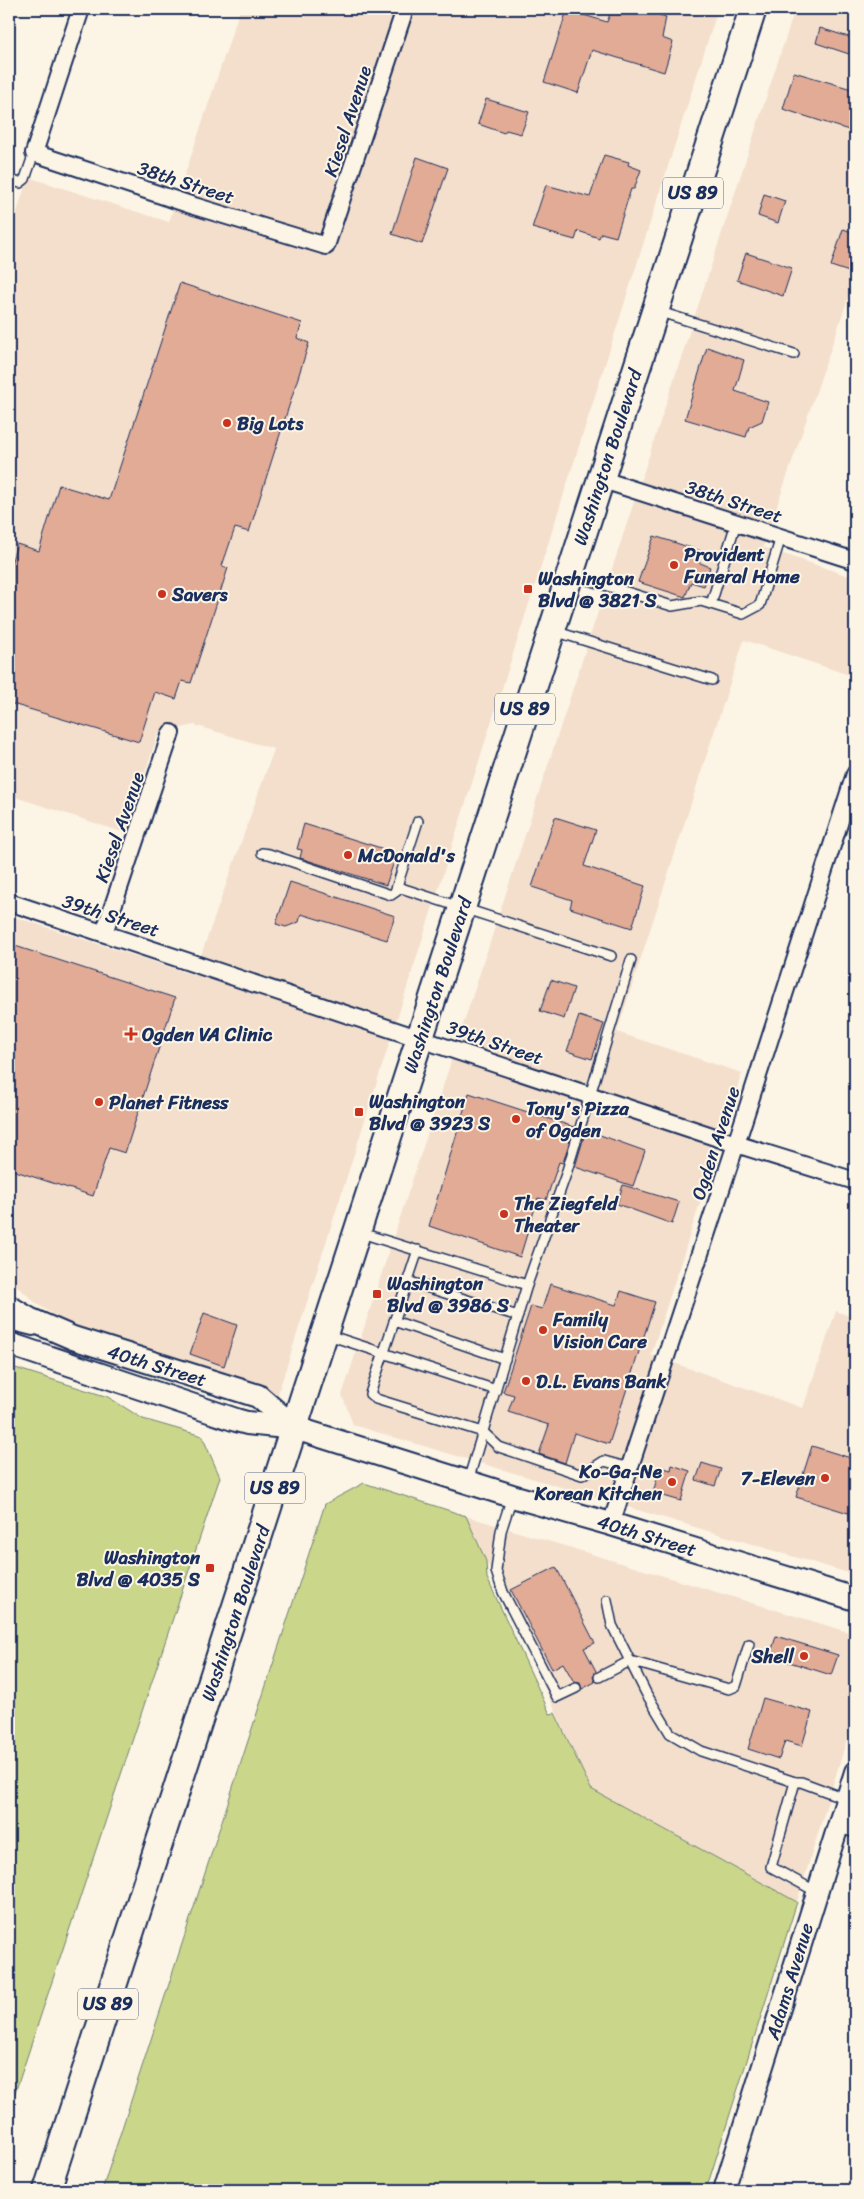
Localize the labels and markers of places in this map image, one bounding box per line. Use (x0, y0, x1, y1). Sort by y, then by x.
place label: Big Lots (237, 407, 305, 440)
marker: Big Lots (221, 417, 233, 429)
place label: Provident Funeral Home (683, 538, 800, 593)
marker: Provident Funeral Home (668, 559, 680, 571)
place label: Washington Blvd @ 3821 S (538, 562, 657, 617)
place label: Savers (171, 578, 229, 611)
marker: Washington Blvd @ 3821 S (522, 583, 534, 595)
marker: Savers (156, 588, 168, 600)
place label: McDonald's (357, 839, 456, 872)
marker: McDonald's (342, 849, 354, 861)
place label: Ogden VA Clinic (142, 1018, 273, 1051)
marker: Ogden VA Clinic (124, 1027, 138, 1041)
place label: Washington Blvd @ 3923 S (369, 1085, 490, 1140)
place label: Planet Fitness (109, 1086, 230, 1119)
place label: Tony's Pizza of Ogden (526, 1092, 629, 1147)
marker: Planet Fitness (93, 1096, 105, 1108)
marker: Washington Blvd @ 3923 S (353, 1106, 365, 1118)
marker: Tony's Pizza of Ogden (510, 1113, 522, 1125)
place label: The Ziegfeld Theater (514, 1187, 620, 1242)
marker: The Ziegfeld Theater (498, 1208, 510, 1220)
place label: Washington Blvd @ 3986 S (387, 1267, 509, 1322)
marker: Washington Blvd @ 3986 S (371, 1288, 383, 1300)
place label: Family Vision Care (552, 1303, 647, 1358)
marker: Family Vision Care (537, 1324, 549, 1336)
place label: D.L. Evans Bank (536, 1365, 667, 1398)
marker: D.L. Evans Bank (520, 1375, 532, 1387)
place label: Ko-Ga-Ne Korean Kitchen (534, 1455, 663, 1510)
place label: 7-Eleven (741, 1462, 816, 1495)
marker: 7-Eleven (819, 1472, 831, 1484)
marker: Ko-Ga-Ne Korean Kitchen (666, 1476, 678, 1488)
place label: Washington Blvd @ 4035 S (76, 1541, 201, 1596)
marker: Washington Blvd @ 4035 S (204, 1562, 216, 1574)
place label: Shell (751, 1640, 795, 1673)
marker: Shell (798, 1650, 810, 1662)

